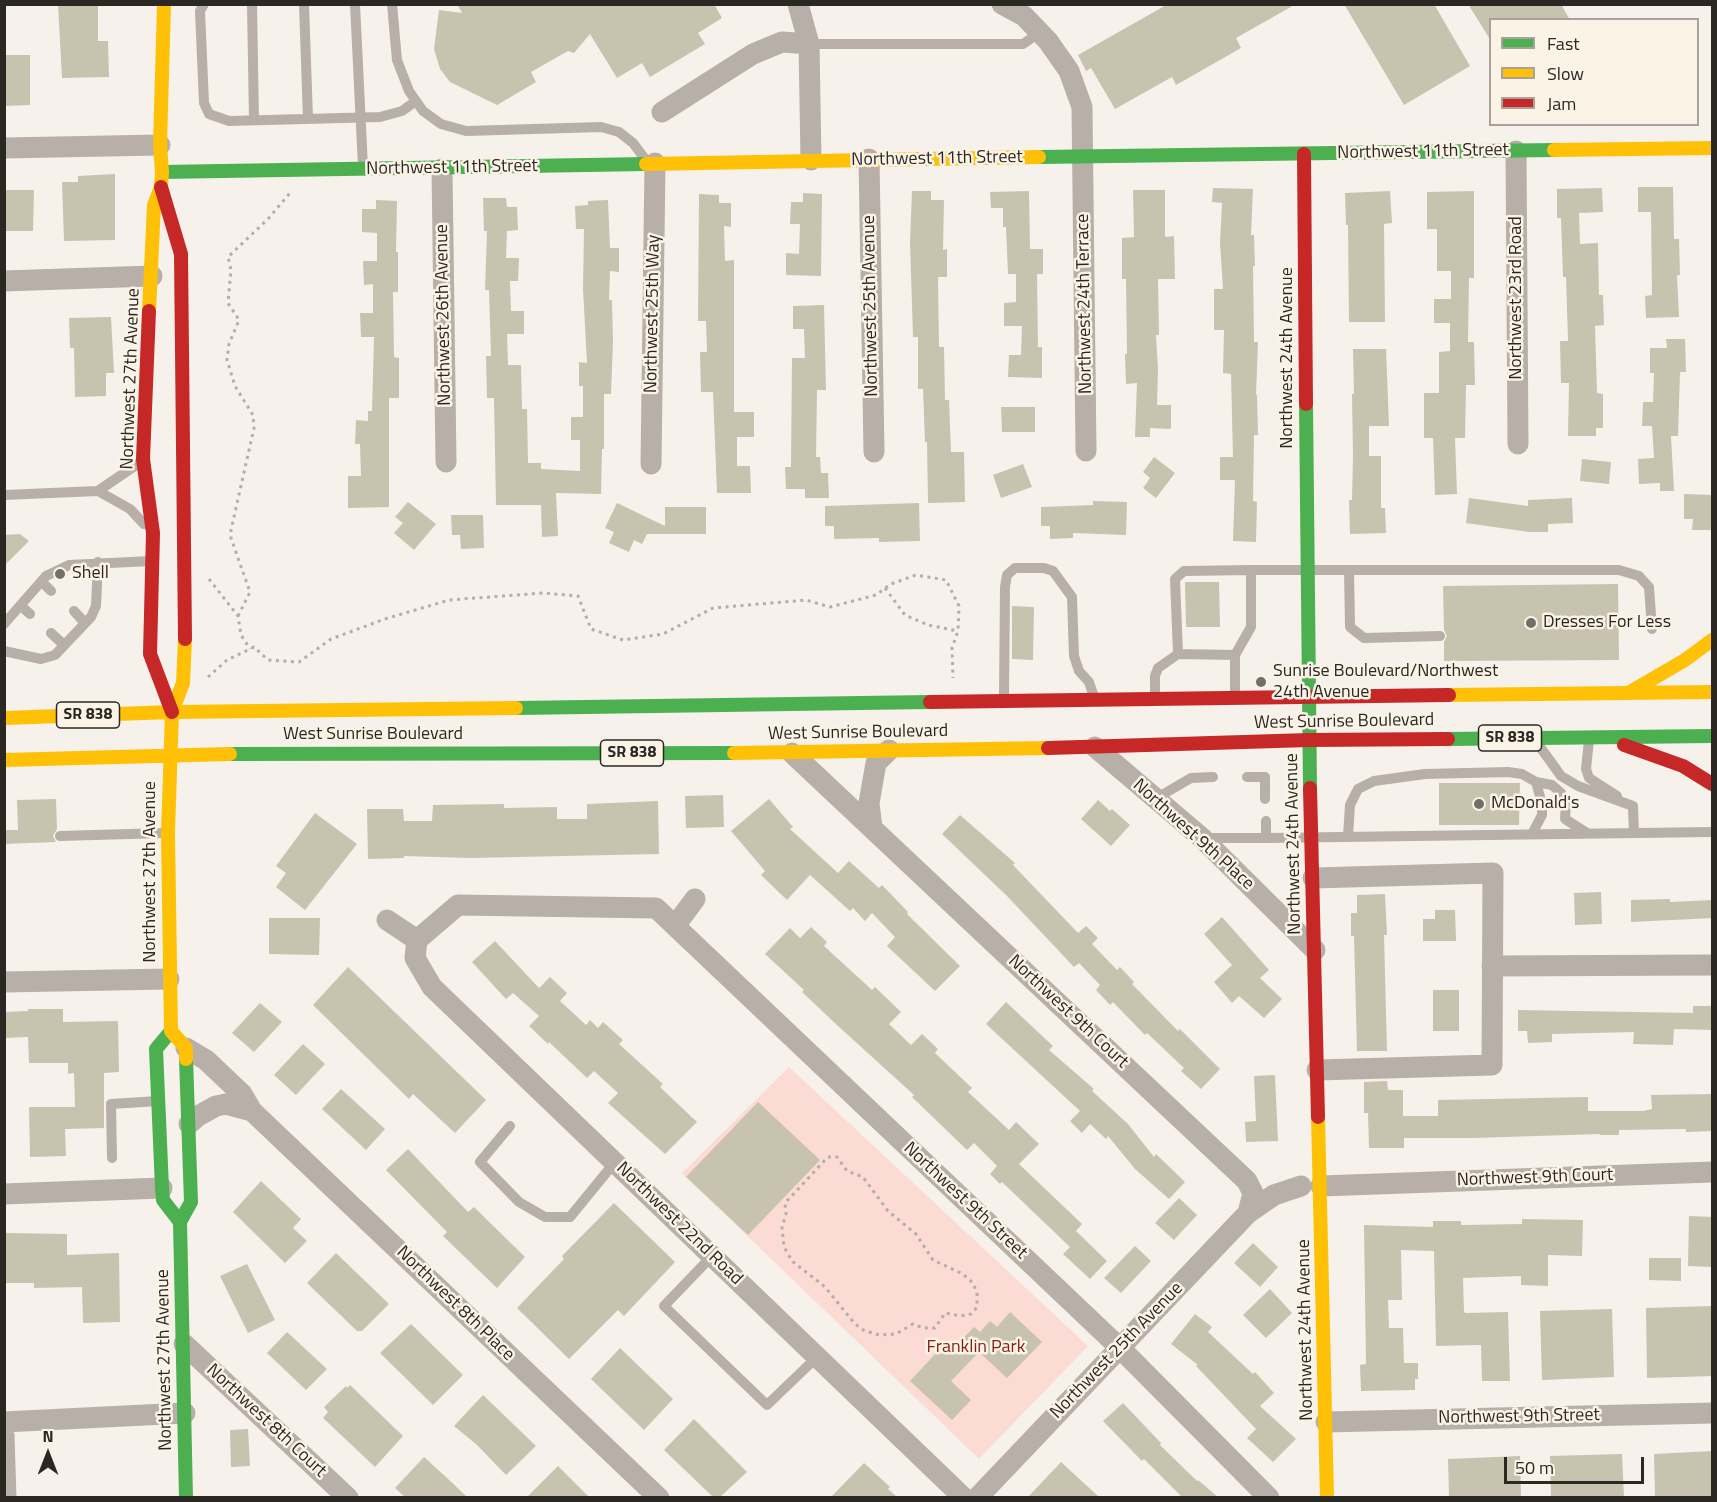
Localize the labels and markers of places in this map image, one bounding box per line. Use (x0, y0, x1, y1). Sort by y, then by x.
place label: Shell (72, 563, 109, 585)
marker: Shell (53, 567, 67, 581)
place label: Dresses For Less (1543, 612, 1671, 634)
marker: Dresses For Less (1524, 616, 1538, 630)
place label: Sunrise Boulevard/Northwest 24th Avenue (1273, 661, 1498, 704)
marker: Sunrise Boulevard/Northwest 24th Avenue (1254, 675, 1268, 689)
place label: McDonald's (1491, 793, 1579, 815)
marker: McDonald's (1472, 797, 1486, 811)

